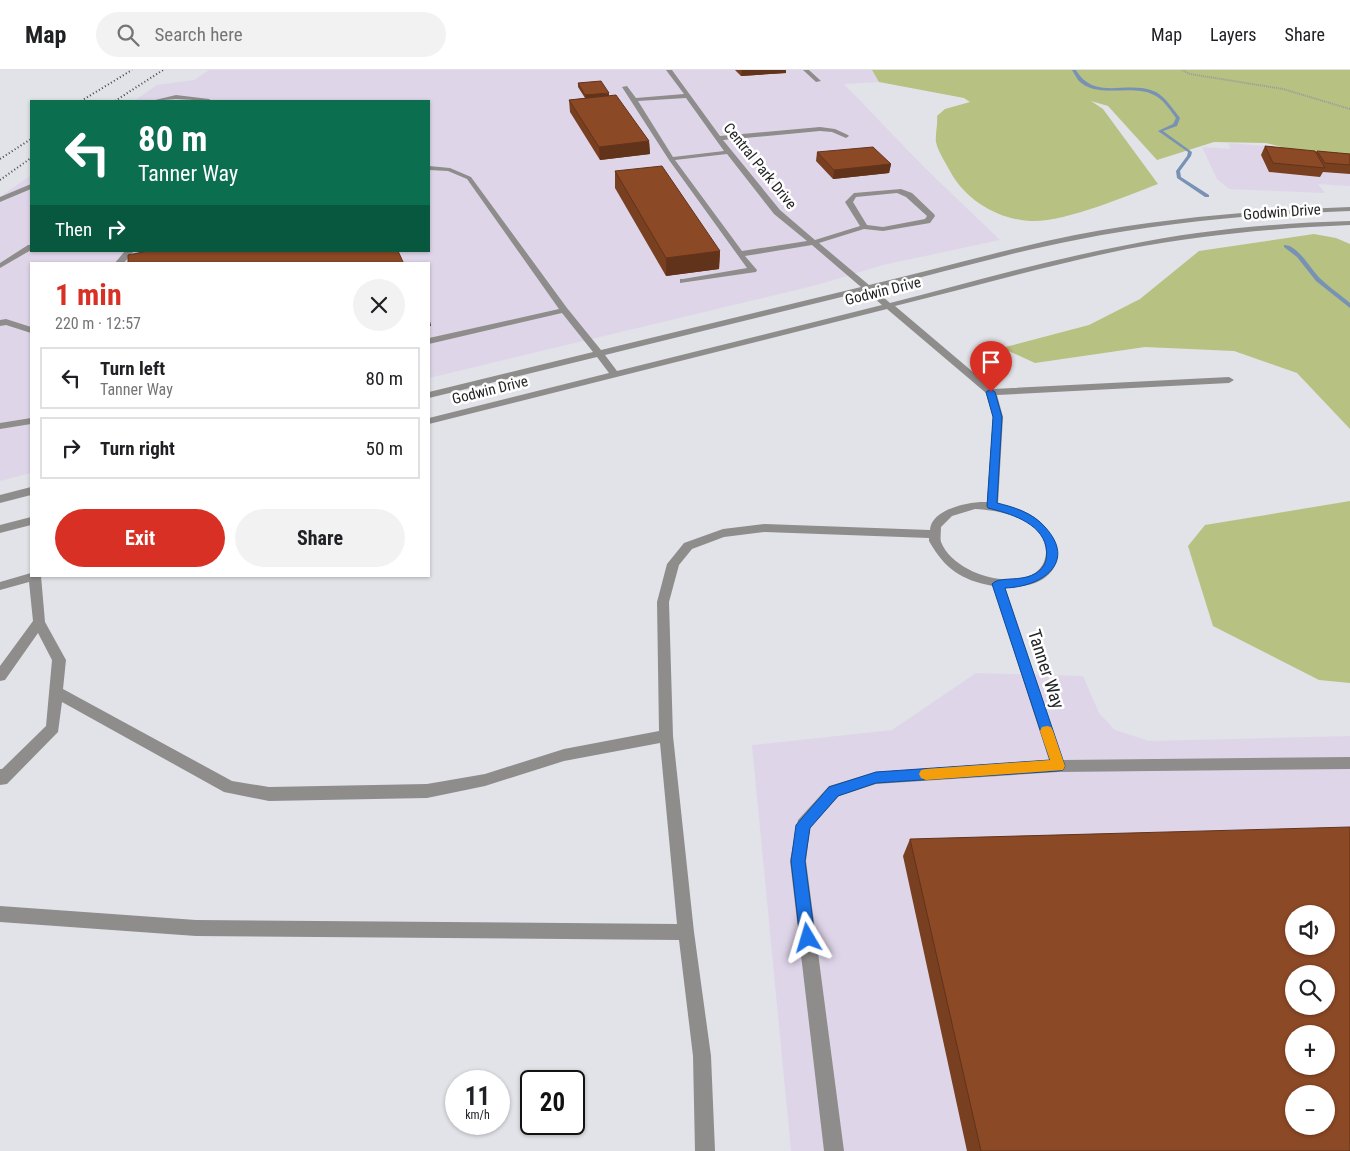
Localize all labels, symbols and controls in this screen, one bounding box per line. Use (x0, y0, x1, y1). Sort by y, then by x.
search box (96, 12, 446, 57)
text: Map (25, 21, 66, 49)
icon: search (114, 21, 142, 49)
text: Search here (154, 23, 243, 46)
text: Map (1151, 24, 1182, 45)
text: Layers (1210, 24, 1257, 45)
text: Share (1285, 24, 1325, 45)
text: 80 m (138, 119, 207, 160)
street label: Central Park Drive (720, 119, 800, 213)
icon: left (55, 120, 120, 185)
text: Tanner Way (138, 161, 238, 186)
street label: Godwin Drive (1243, 200, 1321, 224)
icon: right (102, 215, 130, 243)
text: Then (55, 218, 92, 241)
street label: Godwin Drive (843, 273, 923, 309)
text: 1 min (55, 277, 122, 312)
button: close (353, 279, 405, 331)
text: 220 m · 12:57 (55, 314, 141, 333)
pin (970, 341, 1012, 392)
icon: arrive (977, 348, 1005, 376)
text: Turn left (100, 357, 165, 380)
icon: left (57, 364, 85, 392)
text: 80 m (366, 367, 403, 390)
street label: Godwin Drive (450, 372, 530, 408)
text: Tanner Way (100, 380, 173, 399)
icon: right (57, 434, 85, 462)
text: Turn right (100, 437, 175, 460)
text: 50 m (366, 437, 403, 460)
button: Exit (55, 509, 225, 567)
button: Share (235, 509, 405, 567)
street label: Tanner Way (1024, 627, 1069, 712)
map controls (1285, 905, 1335, 1135)
button: sound (1285, 905, 1335, 955)
position arrow (781, 911, 833, 963)
button: search (1285, 965, 1335, 1015)
button: + (1285, 1025, 1335, 1075)
speed limit sign: 20 (520, 1070, 585, 1135)
text: 11 (465, 1082, 490, 1111)
button: − (1285, 1085, 1335, 1135)
text: km/h (465, 1108, 490, 1122)

